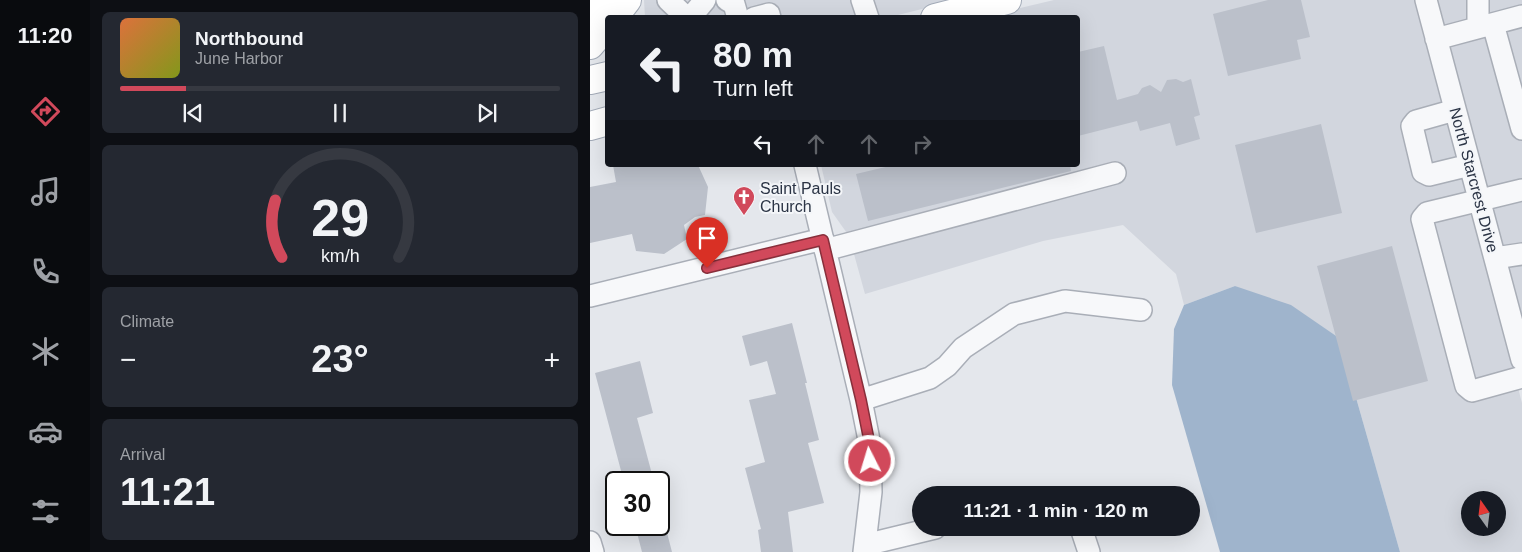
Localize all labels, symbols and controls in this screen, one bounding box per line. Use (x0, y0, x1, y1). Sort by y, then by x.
text: 11:20 (17, 23, 73, 48)
text: Northbound (195, 28, 304, 49)
icon: left (630, 35, 695, 100)
text: 80 m (713, 35, 793, 74)
text: June Harbor (195, 50, 283, 67)
text: Turn left (713, 76, 793, 101)
icon: directions (28, 94, 63, 129)
icon: previous (179, 99, 207, 127)
icon: pause (326, 99, 354, 127)
icon: next (473, 99, 501, 127)
street label: North Starcrest Drive (1446, 106, 1502, 254)
icon: left (749, 130, 777, 158)
icon: ahead (802, 130, 830, 158)
icon: ahead (855, 130, 883, 158)
icon: right (908, 130, 936, 158)
icon: music (28, 174, 63, 209)
place label: Saint Pauls Church (760, 180, 841, 215)
church icon: Saint Pauls Church (732, 185, 756, 216)
text: 29 (311, 189, 369, 247)
pin (686, 217, 728, 268)
icon: arrive (693, 224, 721, 252)
text: km/h (321, 246, 359, 266)
icon: phone (28, 254, 63, 289)
text: Climate (120, 313, 174, 330)
icon: climate (28, 334, 63, 369)
text: 23° (311, 338, 369, 380)
text: − (120, 344, 136, 375)
text: + (544, 344, 560, 375)
icon: car (28, 414, 63, 449)
position arrow (843, 434, 895, 486)
text: Arrival (120, 446, 165, 463)
text: 11:21 (120, 471, 215, 513)
speed limit sign: 30 (605, 471, 670, 536)
north arrow (1461, 491, 1506, 536)
map controls (1461, 491, 1506, 536)
icon: filters (28, 494, 63, 529)
text: 11:21 · 1 min · 120 m (964, 500, 1148, 521)

